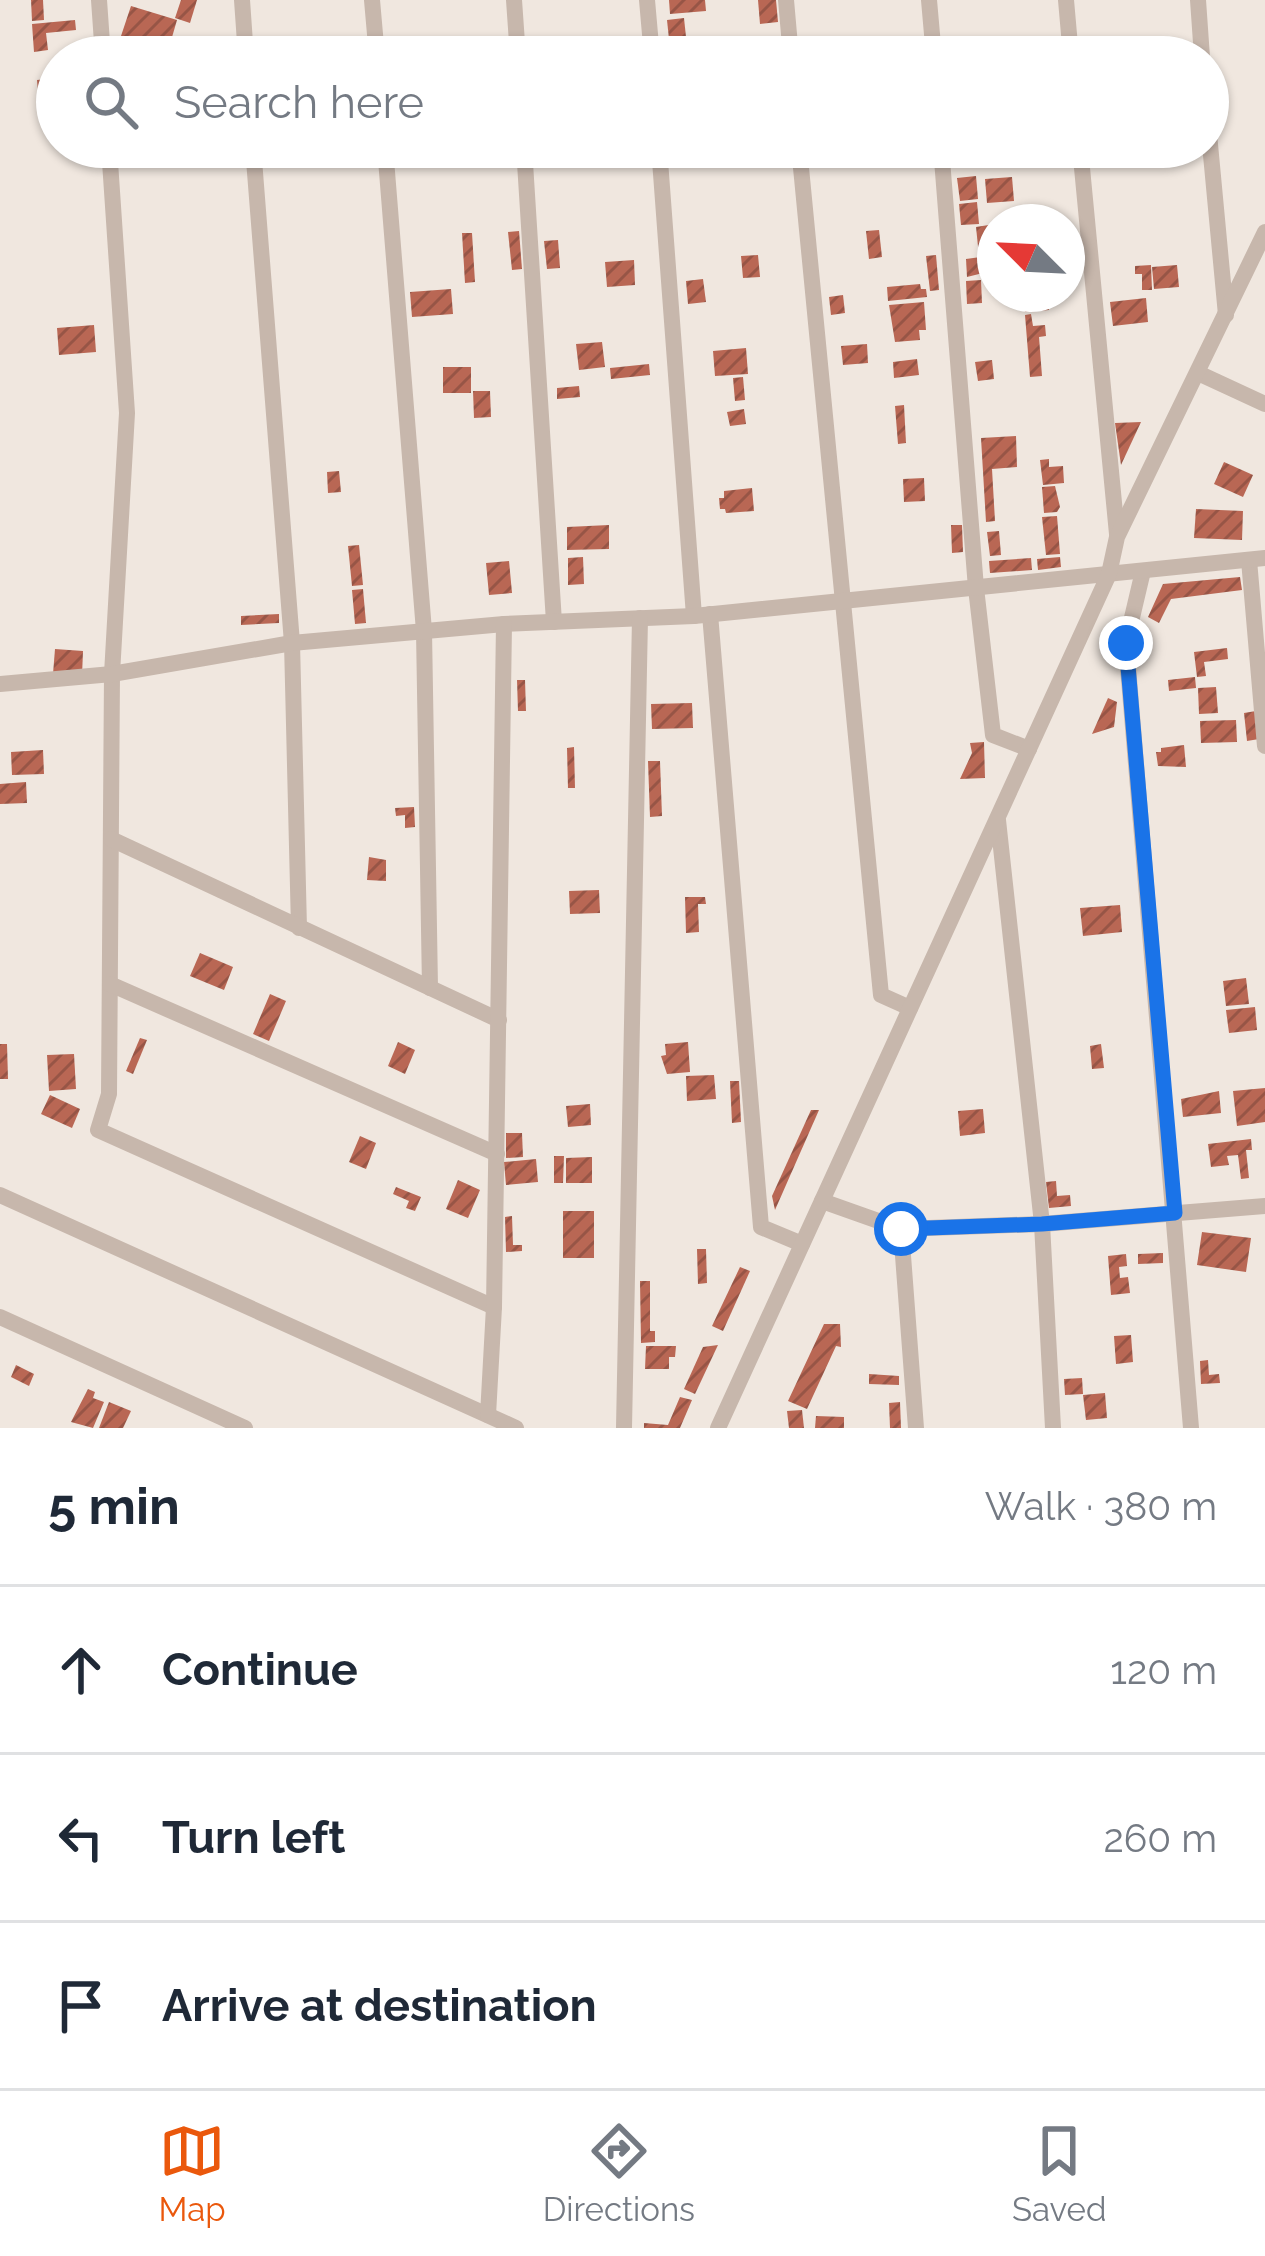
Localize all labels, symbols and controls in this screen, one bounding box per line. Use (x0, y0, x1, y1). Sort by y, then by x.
search box (36, 36, 1229, 168)
icon: search (78, 69, 144, 135)
text: Search here (174, 76, 424, 129)
north arrow (977, 204, 1085, 312)
route end (1099, 616, 1153, 670)
route start (874, 1202, 928, 1256)
text: 5 min (48, 1476, 180, 1536)
text: Walk · 380 m (985, 1483, 1217, 1529)
icon: ahead (48, 1637, 114, 1703)
text: Continue (162, 1643, 358, 1696)
text: 120 m (1110, 1647, 1217, 1693)
icon: left (48, 1805, 114, 1871)
text: Turn left (162, 1811, 345, 1864)
text: 260 m (1104, 1815, 1217, 1861)
icon: arrive (48, 1973, 114, 2039)
text: Arrive at destination (162, 1979, 597, 2032)
tab: Map (159, 2118, 226, 2229)
tab: Directions (543, 2118, 695, 2229)
tab: Saved (1012, 2118, 1106, 2229)

